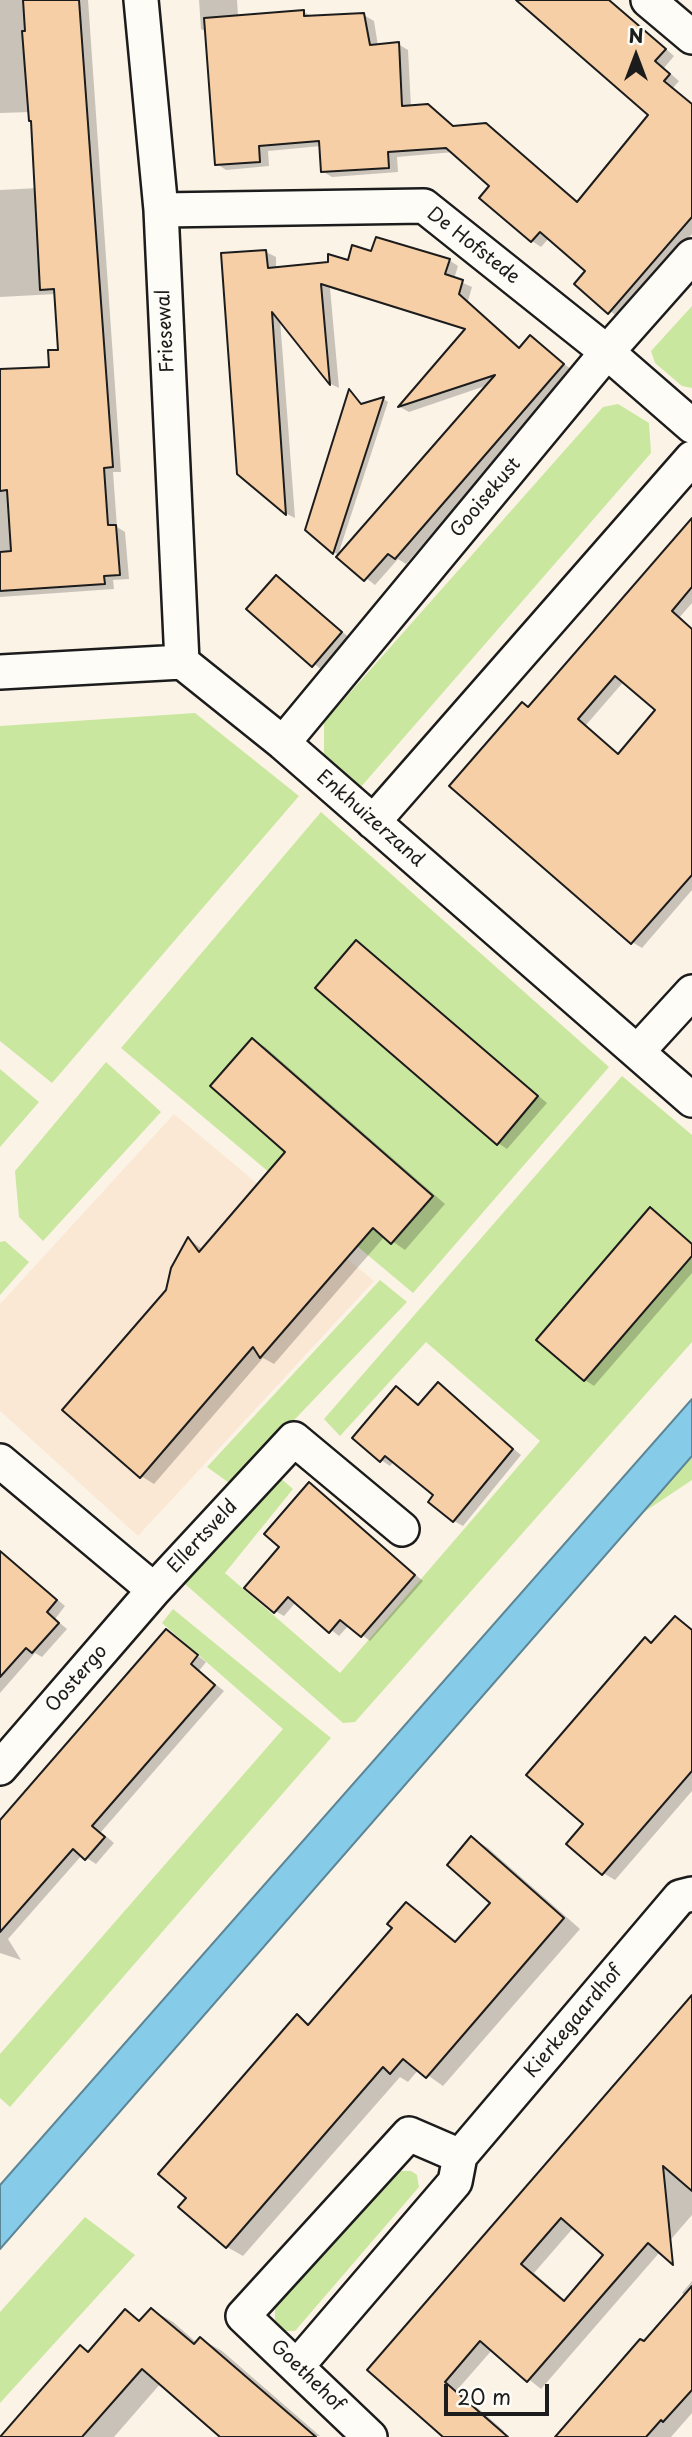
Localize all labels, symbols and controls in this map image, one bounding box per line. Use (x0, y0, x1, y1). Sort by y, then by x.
north arrow (601, 21, 671, 91)
text: N (628, 21, 644, 49)
street label: De Hofstede (422, 203, 524, 289)
street label: Friesewal (152, 289, 180, 373)
street label: Gooisekust (446, 453, 526, 543)
street label: Enkhuizerzand (312, 766, 428, 872)
street label: Ellertsveld (163, 1496, 243, 1578)
street label: Oostergo (41, 1641, 113, 1717)
street label: Kierkegaardhof (520, 1961, 628, 2083)
street label: Goethehof (265, 2335, 349, 2417)
scale bar (447, 2370, 552, 2414)
text: 20 m (457, 2380, 511, 2412)

